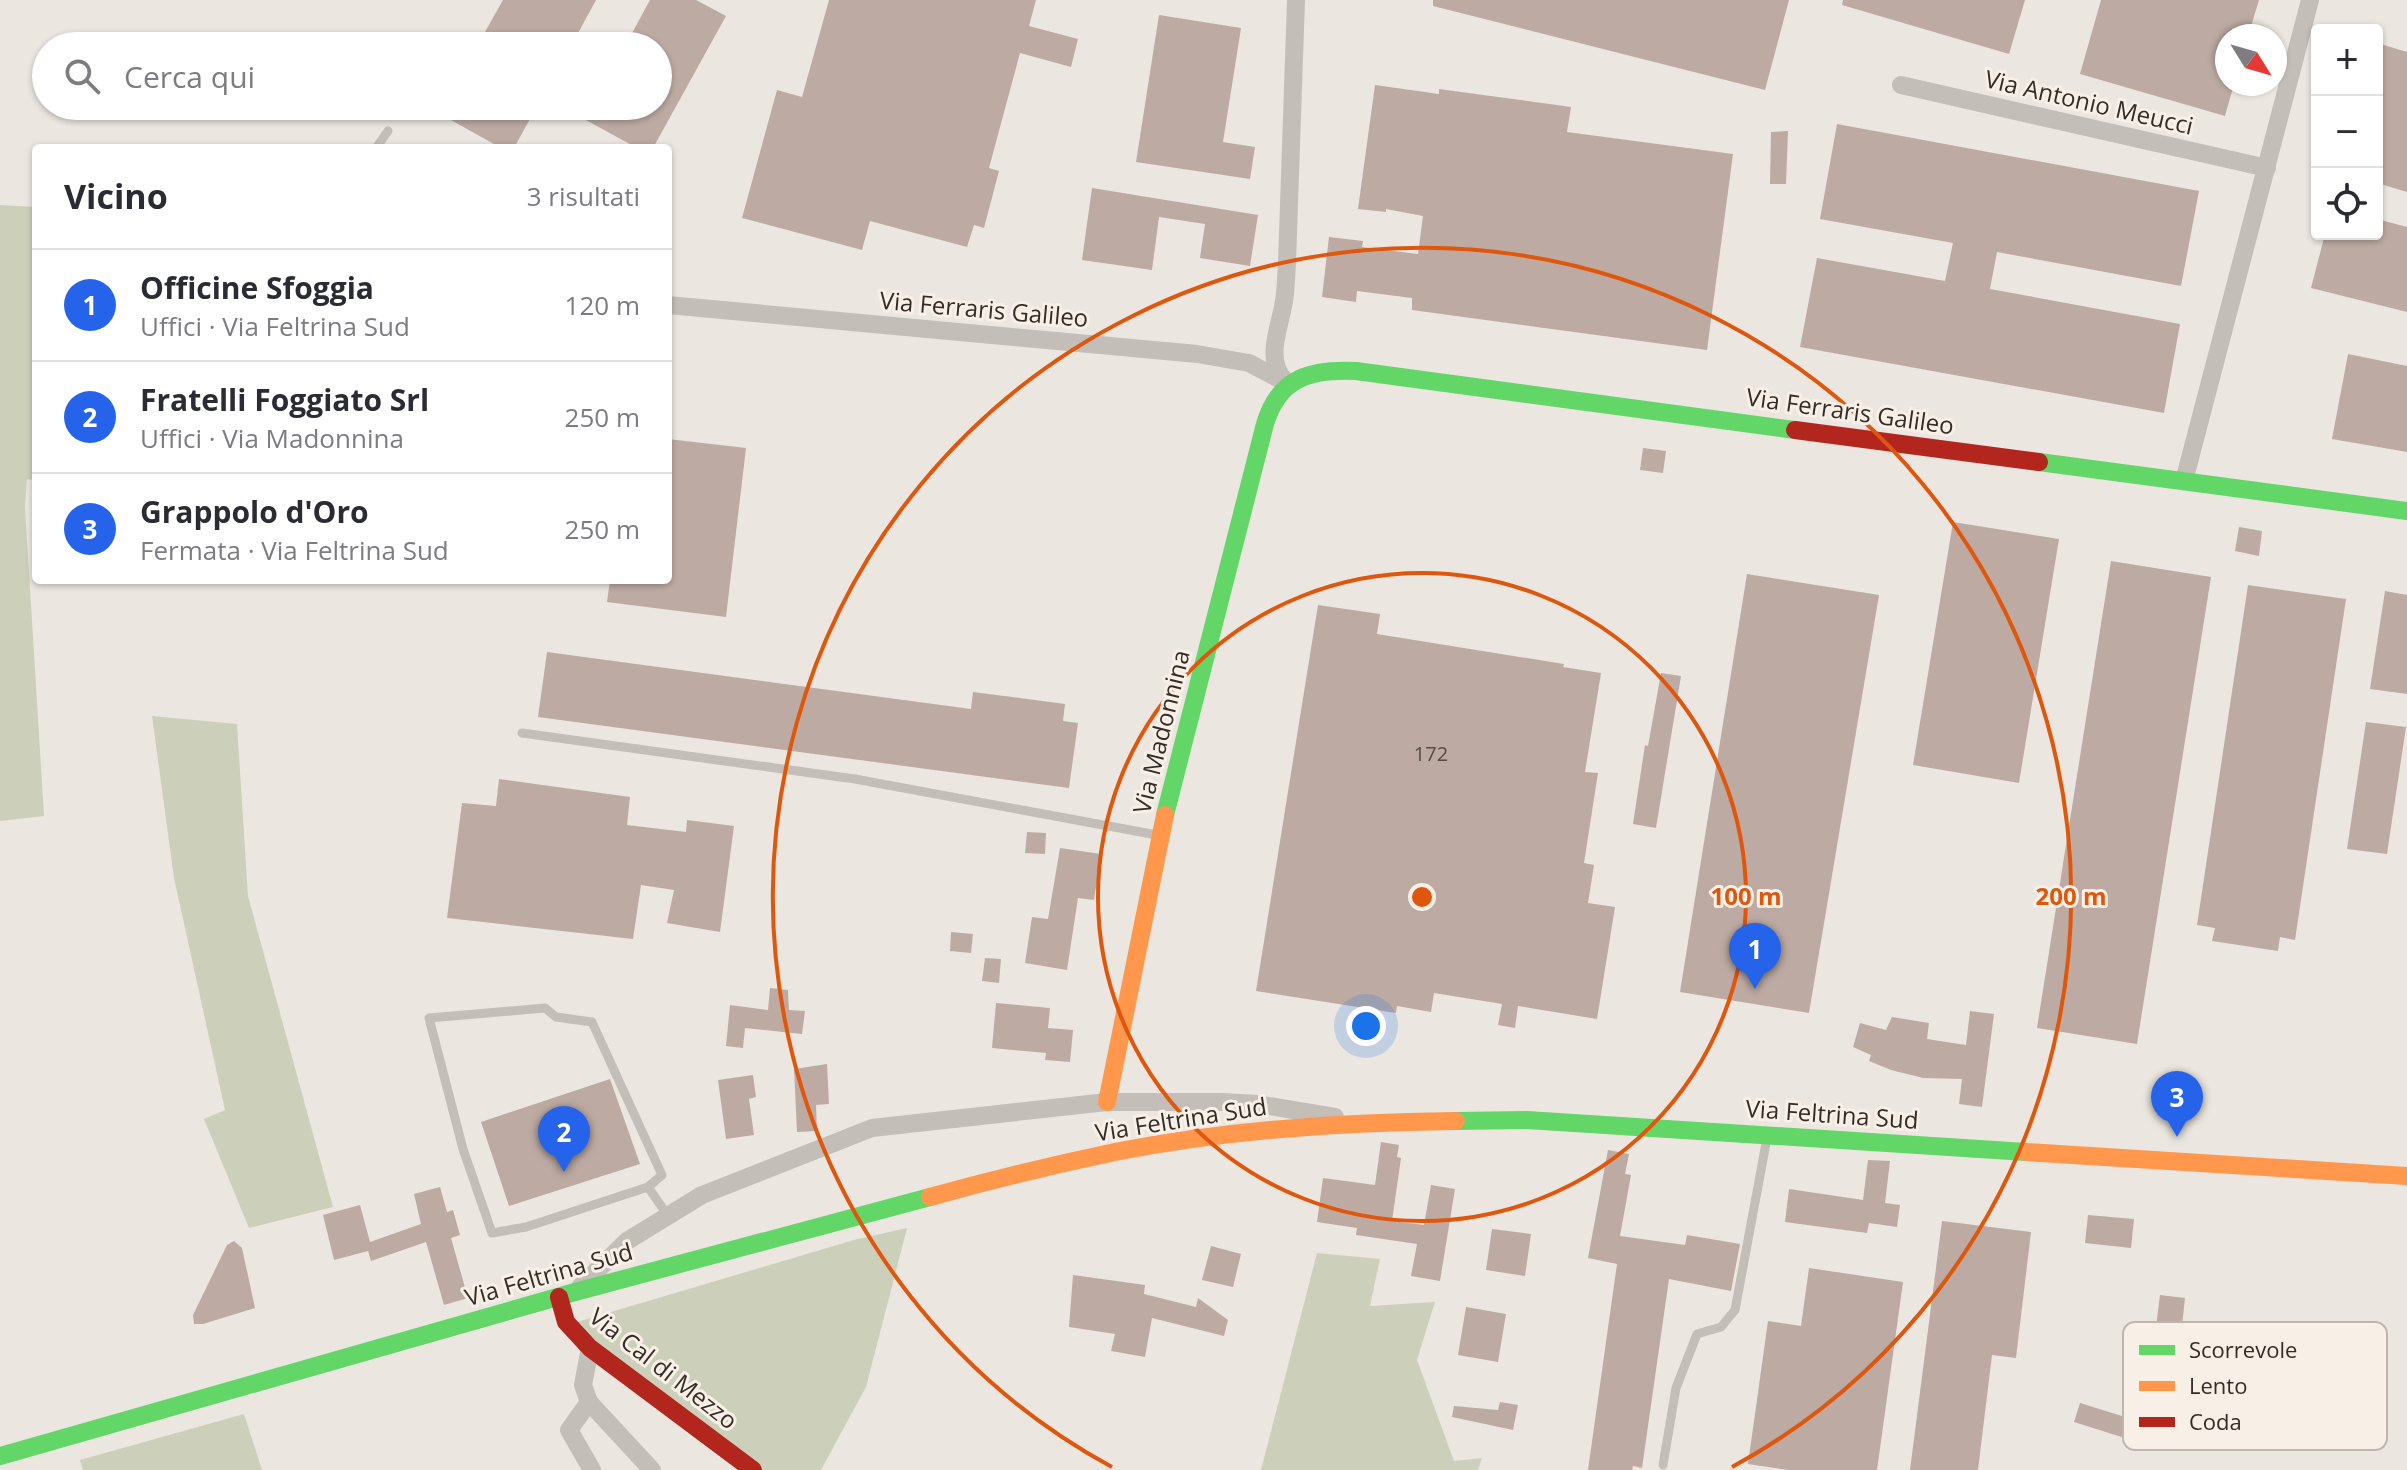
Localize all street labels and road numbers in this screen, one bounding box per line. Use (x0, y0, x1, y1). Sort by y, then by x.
street label: Via Antonio Meucci (1982, 61, 2197, 142)
street label: Via Ferraris Galileo (879, 283, 1090, 334)
street label: Via Ferraris Galileo (1744, 380, 1956, 441)
street label: Via Madonnina (1124, 646, 1197, 817)
street label: Via Feltrina Sud (1093, 1089, 1269, 1148)
street label: Via Feltrina Sud (1745, 1091, 1920, 1136)
street label: Via Feltrina Sud (461, 1234, 636, 1313)
street label: Via Cal di Mezzo (583, 1300, 745, 1436)

